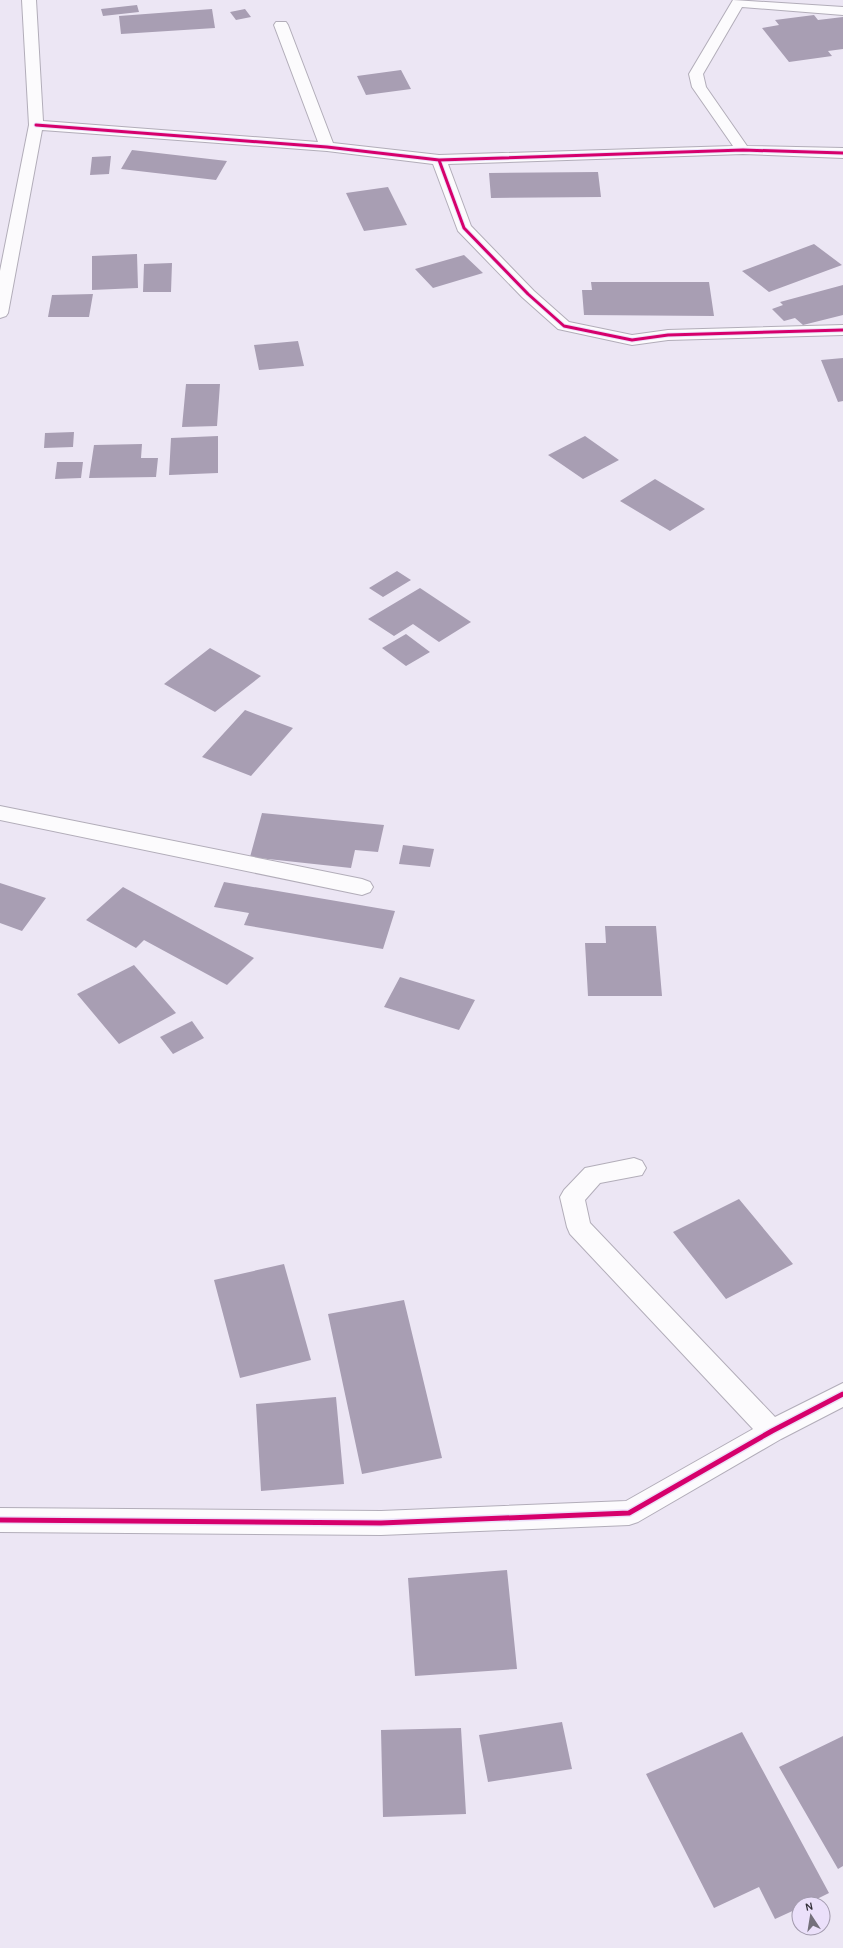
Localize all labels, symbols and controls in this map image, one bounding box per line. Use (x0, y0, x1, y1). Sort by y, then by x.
north arrow (791, 1896, 831, 1936)
text: N (804, 1900, 814, 1914)

